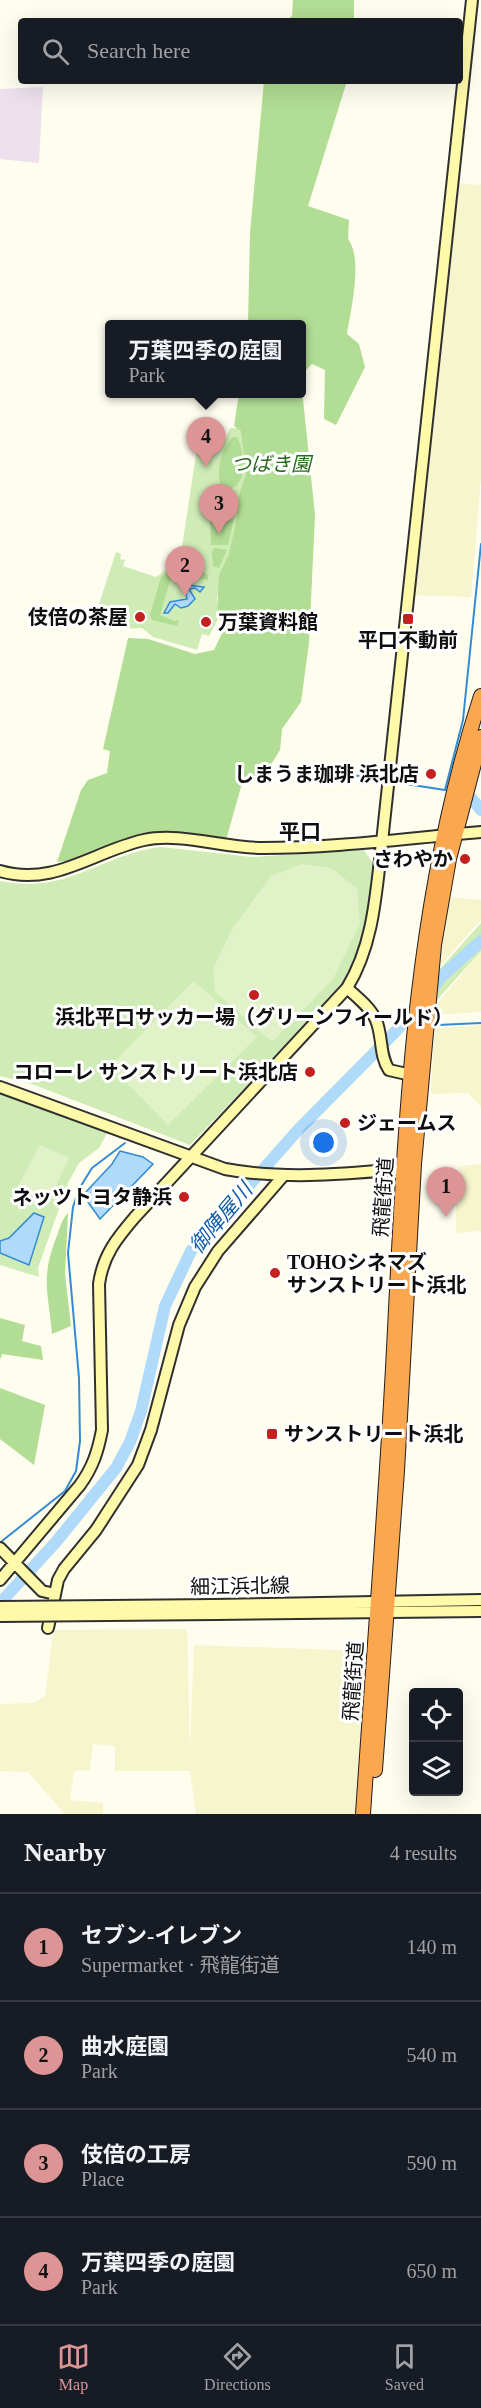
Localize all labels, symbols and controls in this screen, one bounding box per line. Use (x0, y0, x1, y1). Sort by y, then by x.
search box (18, 18, 463, 84)
icon: search (39, 35, 72, 68)
text: Search here (87, 38, 190, 63)
popup (105, 320, 306, 398)
text: 万葉四季の庭園 (128, 338, 283, 363)
text: Park (128, 364, 165, 386)
pin: 4 (186, 418, 226, 467)
park label: つばき園 (231, 453, 314, 475)
pin: 3 (200, 484, 238, 534)
pin: 2 (166, 546, 204, 596)
place label: 伎倍の茶屋 (28, 606, 128, 628)
marker: 伎倍の茶屋 (133, 610, 147, 624)
place label: 万葉資料館 (218, 611, 318, 633)
marker: 平口不動前 (401, 612, 415, 626)
marker: 万葉資料館 (199, 615, 213, 629)
place label: 平口不動前 (358, 629, 458, 651)
place label: しまうま珈琲 浜北店 (234, 763, 419, 785)
marker: しまうま珈琲 浜北店 (424, 767, 438, 781)
district label: 平口 (279, 820, 321, 844)
place label: さわやか (373, 848, 453, 870)
marker: さわやか (458, 852, 472, 866)
marker: 浜北平口サッカー場（グリーンフィールド） (247, 988, 261, 1002)
place label: 浜北平口サッカー場（グリーンフィールド） (55, 1006, 453, 1028)
place label: コローレ サンストリート浜北店 (13, 1061, 298, 1083)
marker: コローレ サンストリート浜北店 (303, 1065, 317, 1079)
place label: ジェームス (357, 1112, 456, 1134)
marker: ジェームス (338, 1116, 352, 1130)
your location (309, 1128, 338, 1157)
street label: 飛龍街道 (369, 1156, 397, 1238)
pin: 1 (426, 1168, 466, 1217)
water label: 御陣屋川 (185, 1177, 258, 1258)
place label: ネッツトヨタ静浜 (12, 1186, 172, 1208)
marker: ネッツトヨタ静浜 (177, 1190, 191, 1204)
place label: TOHOシネマズ サンストリート浜北 (287, 1251, 467, 1296)
marker: TOHOシネマズ サンストリート浜北 (268, 1266, 282, 1280)
place label: サンストリート浜北 (284, 1423, 464, 1445)
marker: サンストリート浜北 (265, 1427, 279, 1441)
street label: 細江浜北線 (190, 1574, 290, 1598)
street label: 飛龍街道 (339, 1640, 367, 1722)
map controls (409, 1688, 463, 1796)
button: locate (409, 1688, 463, 1742)
button: layers (409, 1742, 463, 1796)
text: Nearby (24, 1838, 106, 1867)
text: 4 results (390, 1842, 457, 1864)
text: セブン-イレブン (81, 1923, 242, 1948)
text: 1 (39, 1936, 49, 1958)
text: 140 m (406, 1936, 457, 1958)
text: Supermarket · 飛龍街道 (81, 1954, 280, 1976)
text: 曲水庭園 (81, 2034, 169, 2059)
text: 2 (39, 2044, 49, 2066)
text: 540 m (406, 2044, 457, 2066)
text: Park (81, 2060, 118, 2082)
text: 伎倍の工房 (81, 2142, 191, 2167)
text: 3 (39, 2152, 49, 2174)
text: 590 m (406, 2152, 457, 2174)
text: Place (81, 2168, 124, 2190)
text: 万葉四季の庭園 (81, 2250, 235, 2275)
text: 4 (39, 2260, 49, 2282)
text: 650 m (406, 2260, 457, 2282)
text: Park (81, 2276, 118, 2298)
tab: Map (57, 2340, 90, 2394)
tab: Directions (204, 2340, 271, 2394)
tab: Saved (385, 2340, 424, 2394)

